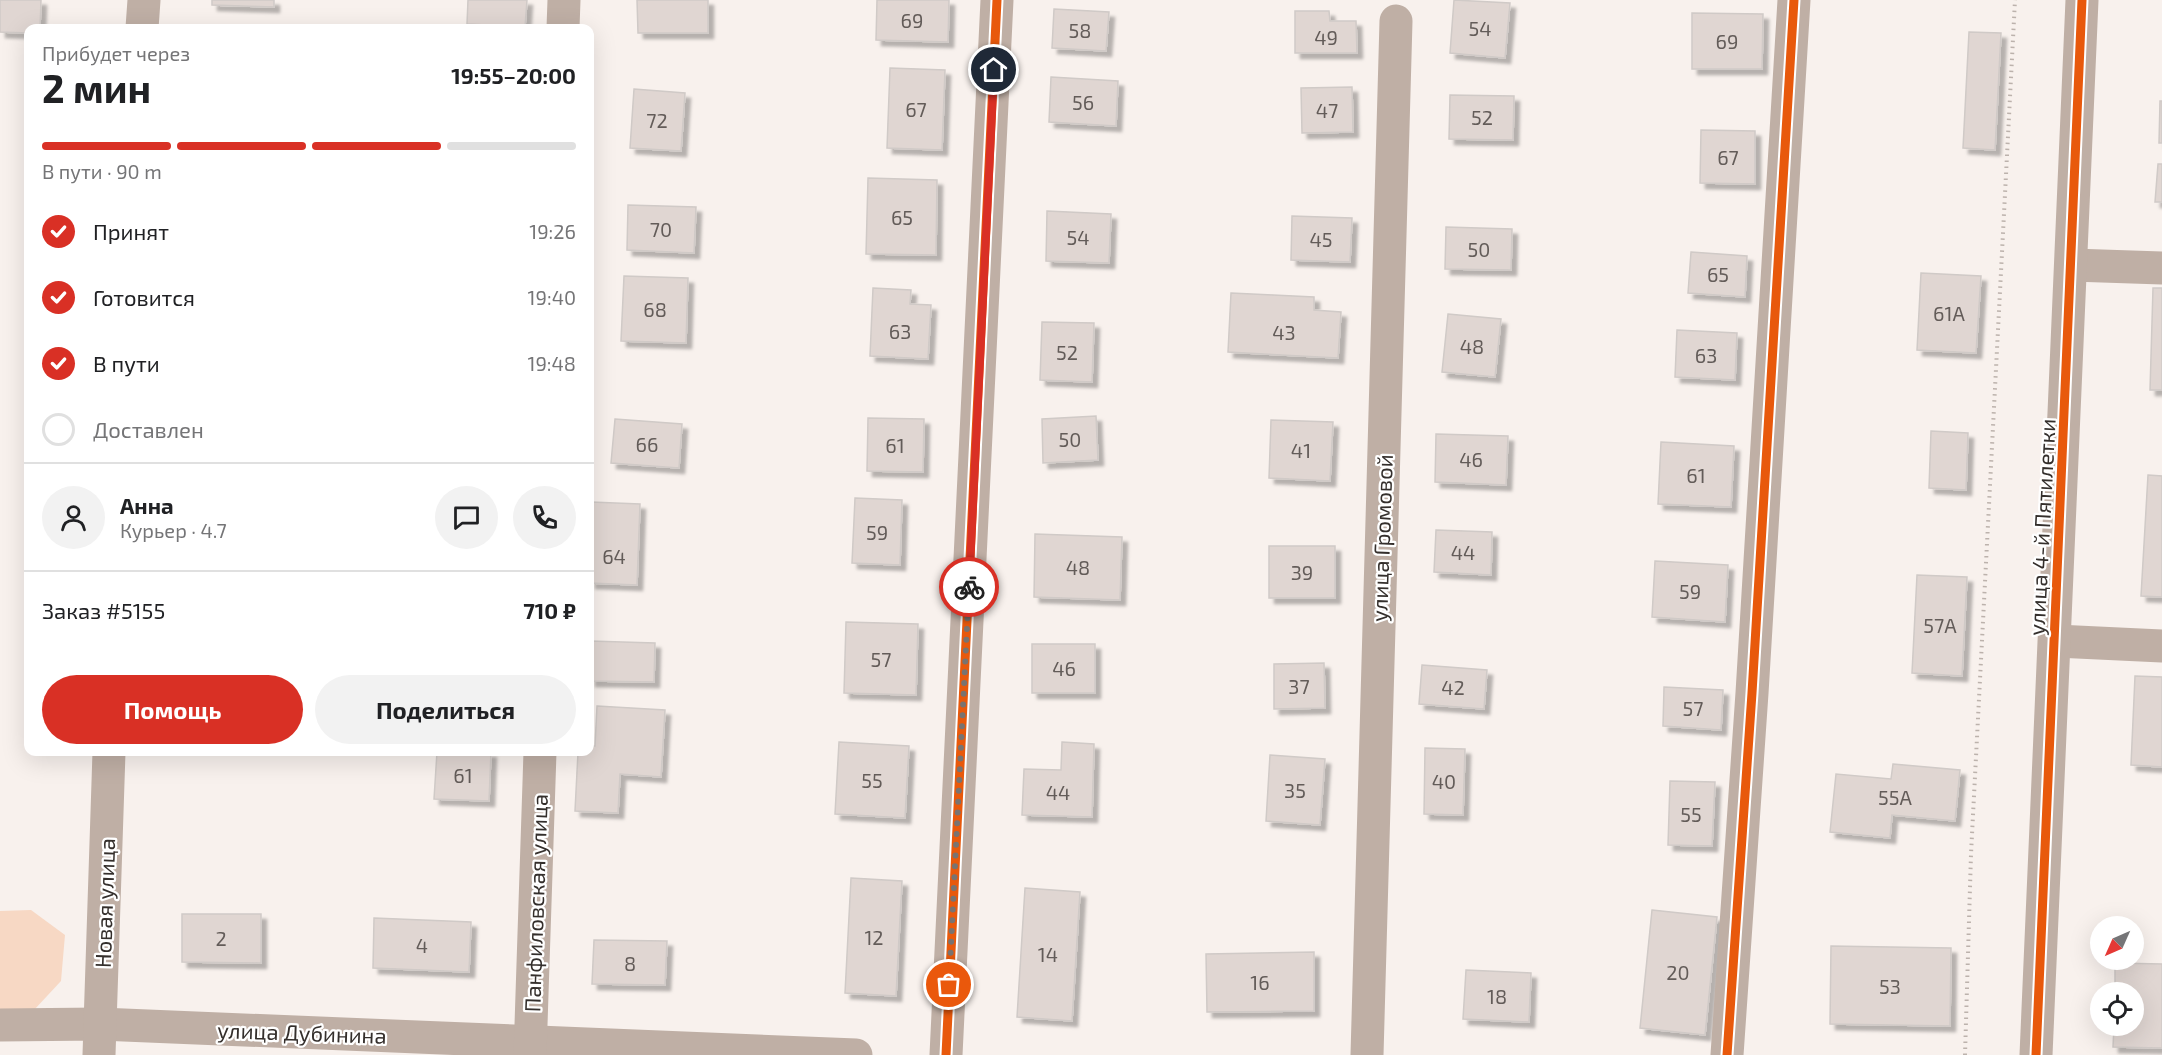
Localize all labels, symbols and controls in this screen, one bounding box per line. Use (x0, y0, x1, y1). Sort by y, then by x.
house number: 69 (901, 8, 923, 32)
house number: 54 (1468, 16, 1492, 40)
house number: 58 (1069, 18, 1091, 42)
house number: 49 (1314, 25, 1338, 49)
house number: 69 (1716, 29, 1738, 53)
text: Прибудет через (42, 41, 190, 65)
pin (968, 44, 1019, 95)
icon: home (977, 53, 1010, 86)
text: 19:55–20:00 (451, 62, 576, 88)
text: 2 мин (42, 64, 151, 111)
house number: 56 (1072, 90, 1094, 114)
house number: 67 (905, 97, 927, 121)
house number: 47 (1316, 98, 1338, 122)
house number: 52 (1471, 105, 1493, 129)
house number: 72 (646, 108, 668, 132)
house number: 67 (1717, 145, 1739, 169)
text: В пути · 90 m (42, 159, 162, 183)
house number: 65 (891, 205, 913, 229)
icon: check (42, 215, 75, 248)
house number: 70 (650, 217, 672, 241)
text: Принят (93, 218, 169, 244)
text: 19:26 (529, 219, 576, 243)
house number: 54 (1066, 225, 1090, 249)
house number: 45 (1309, 227, 1333, 251)
house number: 50 (1468, 237, 1490, 261)
house number: 65 (1707, 262, 1729, 286)
icon: check (42, 281, 75, 314)
text: Готовится (93, 284, 195, 310)
text: 19:40 (528, 285, 576, 309)
house number: 68 (643, 297, 667, 321)
house number: 61А (1933, 301, 1965, 325)
house number: 63 (889, 319, 911, 343)
house number: 43 (1272, 320, 1296, 344)
house number: 48 (1460, 334, 1484, 358)
house number: 52 (1056, 340, 1078, 364)
house number: 63 (1695, 343, 1717, 367)
icon: check (42, 347, 75, 380)
text: В пути (93, 350, 160, 376)
text: 19:48 (527, 351, 576, 375)
text: Доставлен (93, 416, 204, 442)
street label: улица 4-й Пятилетки (2022, 418, 2061, 636)
house number: 50 (1059, 427, 1081, 451)
house number: 66 (636, 432, 658, 456)
house number: 61 (885, 433, 905, 457)
house number: 41 (1291, 438, 1311, 462)
house number: 46 (1459, 447, 1483, 471)
street label: улица Громовой (1365, 454, 1398, 622)
house number: 61 (1686, 463, 1706, 487)
button: person (42, 486, 105, 549)
button: chat (435, 486, 498, 549)
button: phone (513, 486, 576, 549)
text: Анна (120, 492, 174, 518)
text: Курьер · 4.7 (120, 518, 227, 542)
house number: 59 (866, 520, 888, 544)
house number: 44 (1451, 540, 1475, 564)
house number: 64 (602, 544, 626, 568)
house number: 48 (1066, 555, 1090, 579)
courier (939, 557, 999, 617)
house number: 39 (1291, 560, 1313, 584)
icon: bike (953, 571, 986, 604)
house number: 59 (1679, 579, 1701, 603)
text: Заказ #5155 (42, 597, 165, 623)
text: 710 ₽ (523, 597, 576, 623)
house number: 57А (1923, 613, 1957, 637)
house number: 57 (871, 647, 891, 671)
house number: 46 (1052, 656, 1076, 680)
house number: 37 (1288, 674, 1310, 698)
button: Помощь (42, 675, 303, 744)
button: Поделиться (315, 675, 576, 744)
house number: 42 (1441, 675, 1465, 699)
house number: 57 (1683, 696, 1703, 720)
house number: 61 (453, 763, 473, 787)
house number: 55 (861, 768, 883, 792)
house number: 40 (1432, 769, 1456, 793)
house number: 35 (1284, 778, 1306, 802)
house number: 44 (1046, 780, 1070, 804)
house number: 55А (1878, 785, 1912, 809)
street label: Панфиловская улица (518, 793, 553, 1013)
house number: 55 (1680, 802, 1702, 826)
street label: Новая улица (89, 838, 120, 968)
north arrow (2090, 916, 2144, 970)
map controls (2090, 916, 2144, 1036)
house number: 12 (864, 925, 884, 949)
house number: 2 (215, 926, 227, 950)
house number: 4 (416, 933, 428, 957)
house number: 14 (1038, 942, 1058, 966)
house number: 8 (624, 951, 636, 975)
pin (923, 959, 974, 1010)
house number: 20 (1666, 960, 1690, 984)
icon: bag (932, 968, 965, 1001)
house number: 16 (1250, 970, 1270, 994)
house number: 53 (1879, 974, 1901, 998)
button: locate (2090, 982, 2144, 1036)
house number: 18 (1487, 984, 1507, 1008)
street label: улица Дубинина (217, 1016, 387, 1049)

